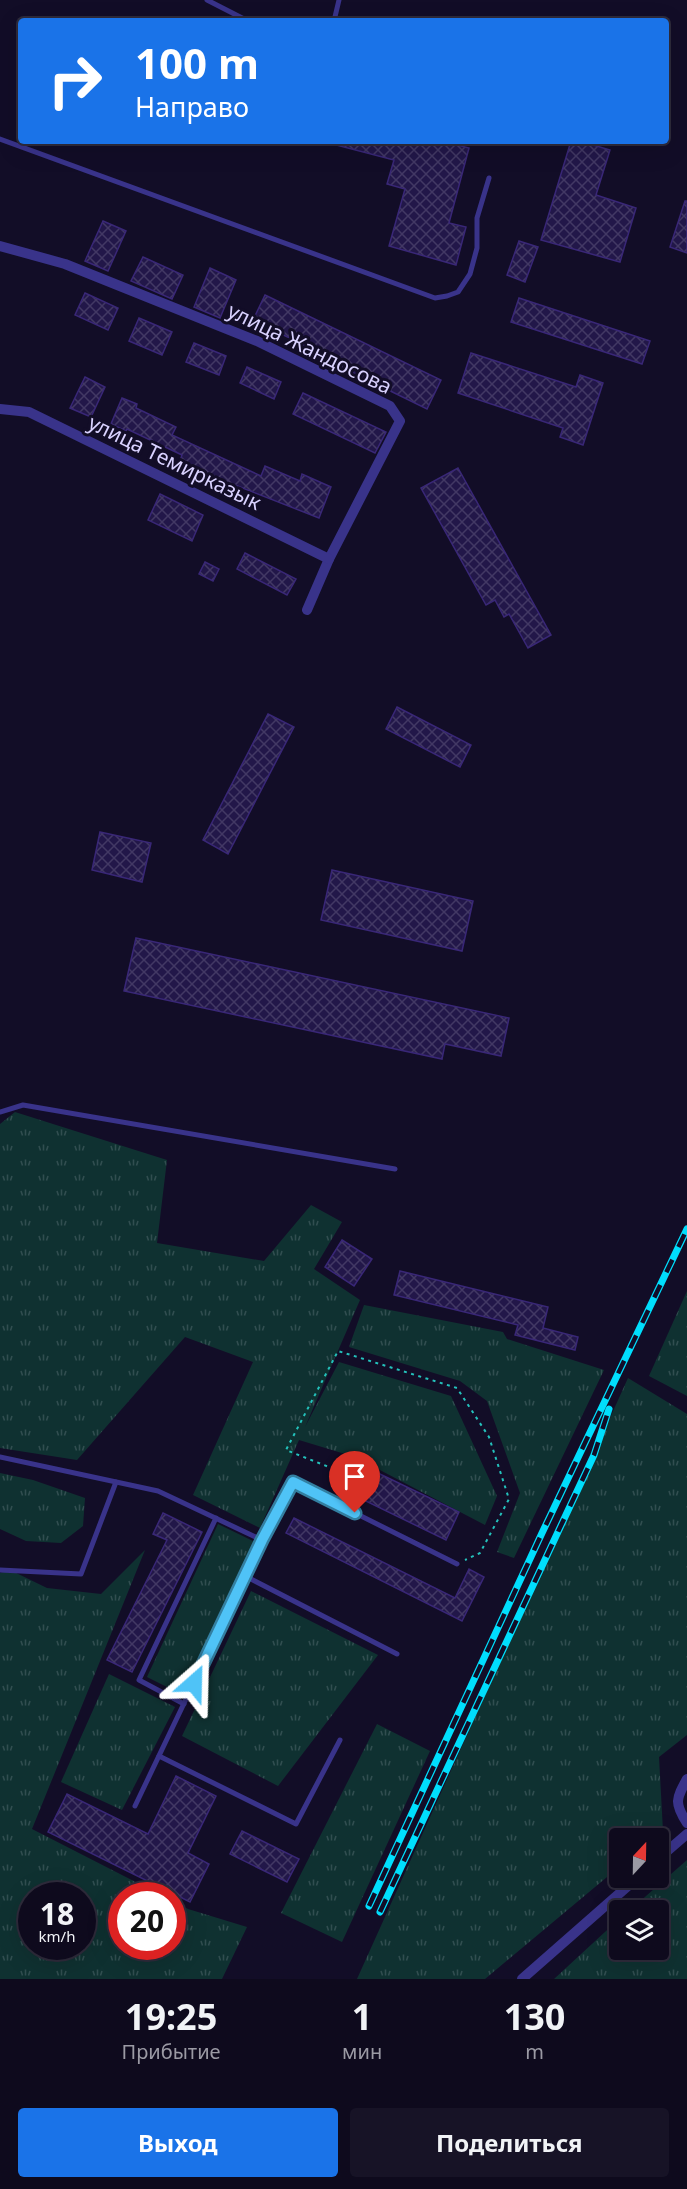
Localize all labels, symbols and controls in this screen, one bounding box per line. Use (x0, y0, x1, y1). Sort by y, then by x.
text: 100 m (135, 34, 259, 91)
icon: right (36, 42, 114, 120)
text: Направо (135, 88, 249, 125)
street label: улица Жандосова (223, 296, 397, 400)
street label: улица Темирказык (84, 408, 266, 516)
pin (329, 1451, 380, 1513)
icon: arrive (338, 1460, 371, 1493)
position arrow (162, 1651, 226, 1715)
north arrow (609, 1828, 669, 1888)
map controls (609, 1828, 669, 1960)
speed limit sign: 20 (108, 1882, 186, 1960)
text: 18 (40, 1893, 74, 1934)
button: layers (609, 1900, 669, 1960)
text: km/h (39, 1926, 75, 1946)
text: 19:25 (125, 1992, 217, 2041)
text: 1 (352, 1992, 372, 2041)
text: 130 (504, 1992, 565, 2041)
text: Прибытие (122, 2038, 221, 2065)
text: мин (342, 2038, 382, 2065)
text: m (525, 2038, 544, 2065)
button: Выход (18, 2108, 338, 2177)
button: Поделиться (350, 2108, 669, 2177)

